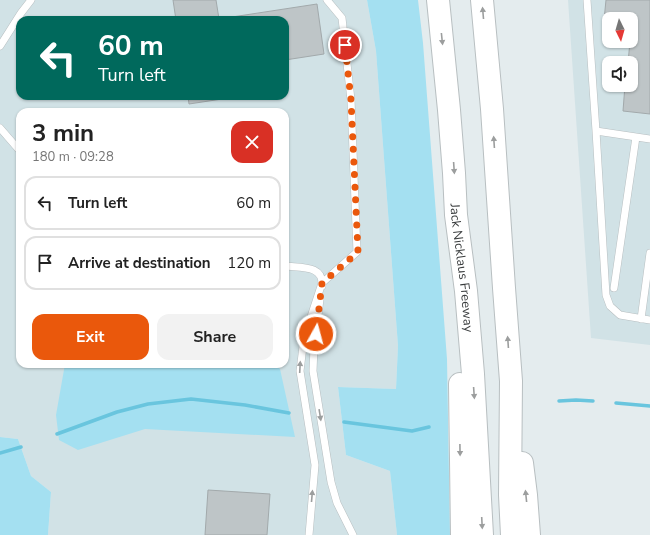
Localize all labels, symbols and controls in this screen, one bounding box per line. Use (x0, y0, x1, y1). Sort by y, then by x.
one-way arrow (480, 7, 487, 19)
north arrow (602, 12, 638, 48)
map controls (602, 12, 638, 92)
text: 60 m (98, 27, 164, 65)
pin (328, 28, 362, 62)
icon: left (32, 32, 84, 84)
one-way arrow (439, 33, 445, 45)
icon: arrive (334, 34, 356, 56)
button: sound (602, 56, 638, 92)
text: Turn left (98, 63, 166, 87)
text: 3 min (32, 117, 94, 149)
button: close (231, 121, 273, 163)
one-way arrow (491, 136, 498, 148)
text: 180 m · 09:28 (32, 148, 114, 166)
one-way arrow (451, 162, 458, 174)
icon: left (34, 192, 56, 214)
text: Turn left (68, 193, 127, 213)
text: 60 m (236, 193, 271, 213)
street label: Jack Nicklaus Freeway (445, 202, 477, 333)
icon: arrive (34, 252, 56, 274)
text: Arrive at destination (68, 253, 211, 273)
text: 120 m (227, 253, 271, 273)
position arrow (295, 313, 337, 355)
button: Exit (32, 314, 149, 360)
button: Share (157, 314, 273, 360)
one-way arrow (505, 336, 511, 348)
one-way arrow (297, 361, 304, 374)
one-way arrow (471, 387, 478, 399)
one-way arrow (317, 409, 323, 421)
one-way arrow (457, 444, 464, 456)
one-way arrow (309, 490, 316, 502)
one-way arrow (522, 490, 529, 502)
one-way arrow (478, 517, 485, 529)

